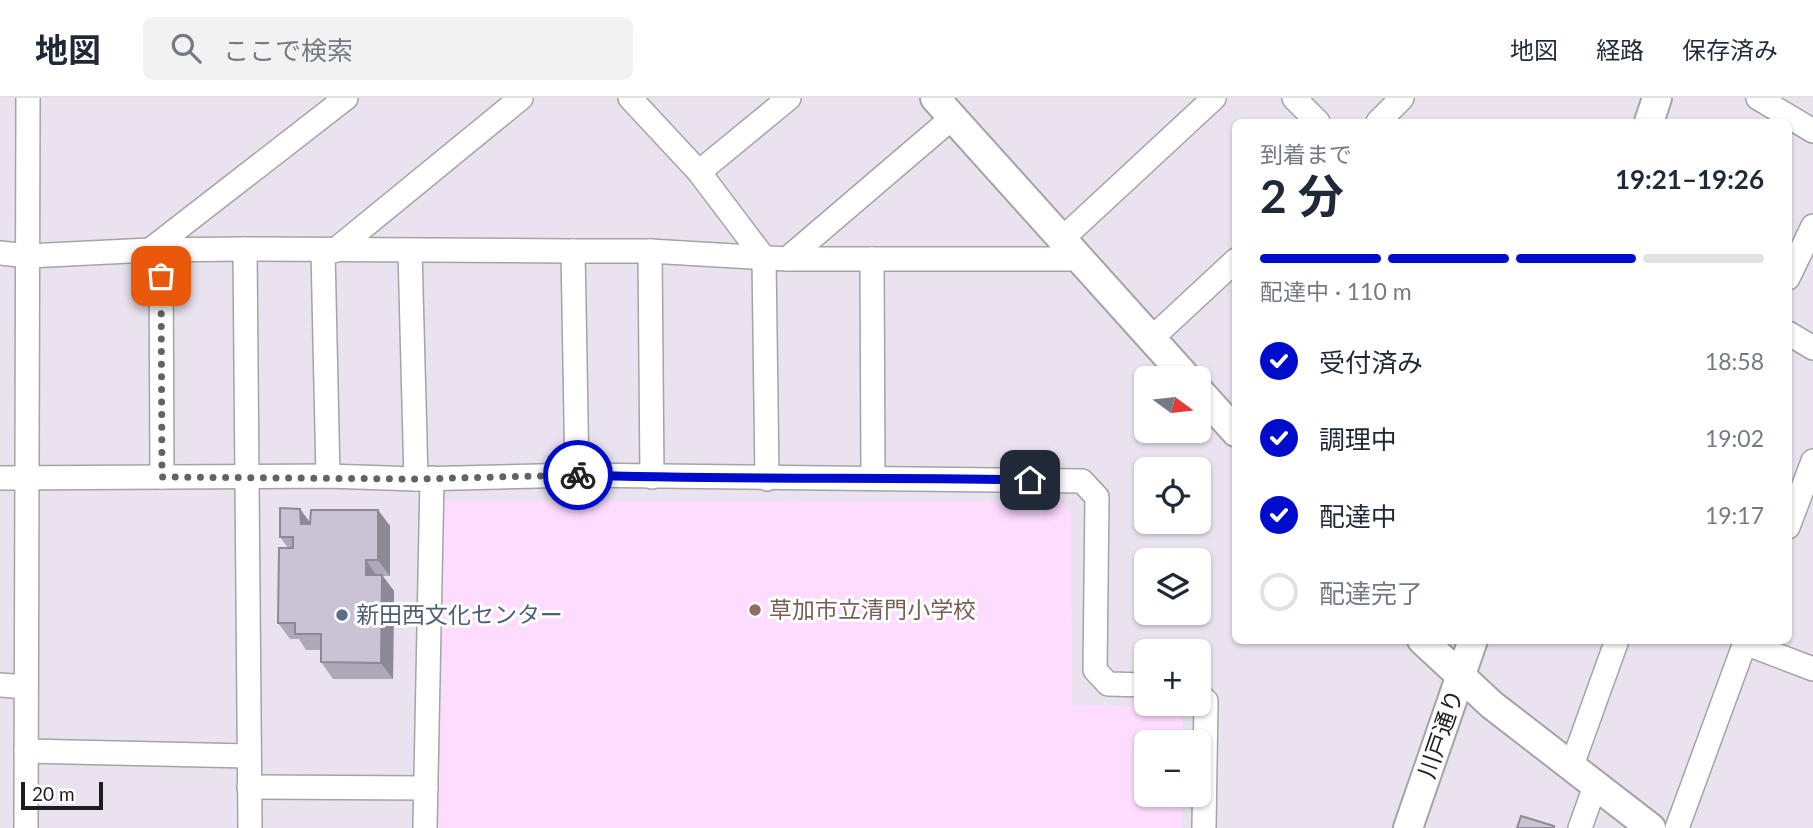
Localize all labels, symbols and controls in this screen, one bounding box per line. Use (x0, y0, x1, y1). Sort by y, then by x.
search box (143, 17, 633, 80)
text: 地図 (35, 29, 101, 69)
icon: search (167, 29, 205, 67)
text: ここで検索 (223, 34, 353, 66)
text: 地図 (1510, 35, 1558, 64)
text: 経路 (1596, 35, 1644, 64)
text: 保存済み (1682, 35, 1778, 64)
text: 到着まで (1260, 140, 1352, 168)
text: 19:21–19:26 (1615, 163, 1764, 195)
text: 2 分 (1260, 168, 1344, 223)
pin (131, 246, 191, 306)
icon: bag (142, 257, 180, 295)
text: 配達中 · 110 m (1260, 277, 1412, 305)
icon: check (1260, 342, 1298, 380)
text: 受付済み (1319, 346, 1423, 378)
text: 18:58 (1705, 347, 1764, 375)
north arrow (1134, 366, 1211, 443)
map controls (1134, 366, 1211, 807)
icon: check (1260, 419, 1298, 457)
text: 調理中 (1319, 423, 1397, 455)
text: 19:02 (1705, 424, 1764, 452)
courier (543, 440, 613, 510)
pin (1000, 450, 1060, 510)
icon: bike (559, 456, 597, 494)
button: locate (1134, 457, 1211, 534)
icon: home (1011, 461, 1049, 499)
icon: check (1260, 496, 1298, 534)
text: 配達中 (1319, 500, 1397, 532)
text: 19:17 (1705, 501, 1764, 529)
button: layers (1134, 548, 1211, 625)
text: 配達完了 (1319, 577, 1423, 609)
place label: 草加市立清門小学校 (769, 595, 976, 623)
place label: 新田西文化センター (356, 600, 563, 628)
marker: 草加市立清門小学校 (747, 602, 763, 618)
marker: 新田西文化センター (334, 607, 350, 623)
button: + (1134, 639, 1211, 716)
street label: 川戸通り (1412, 686, 1468, 782)
button: − (1134, 730, 1211, 807)
scale bar (21, 779, 103, 811)
text: 20 m (32, 782, 75, 805)

